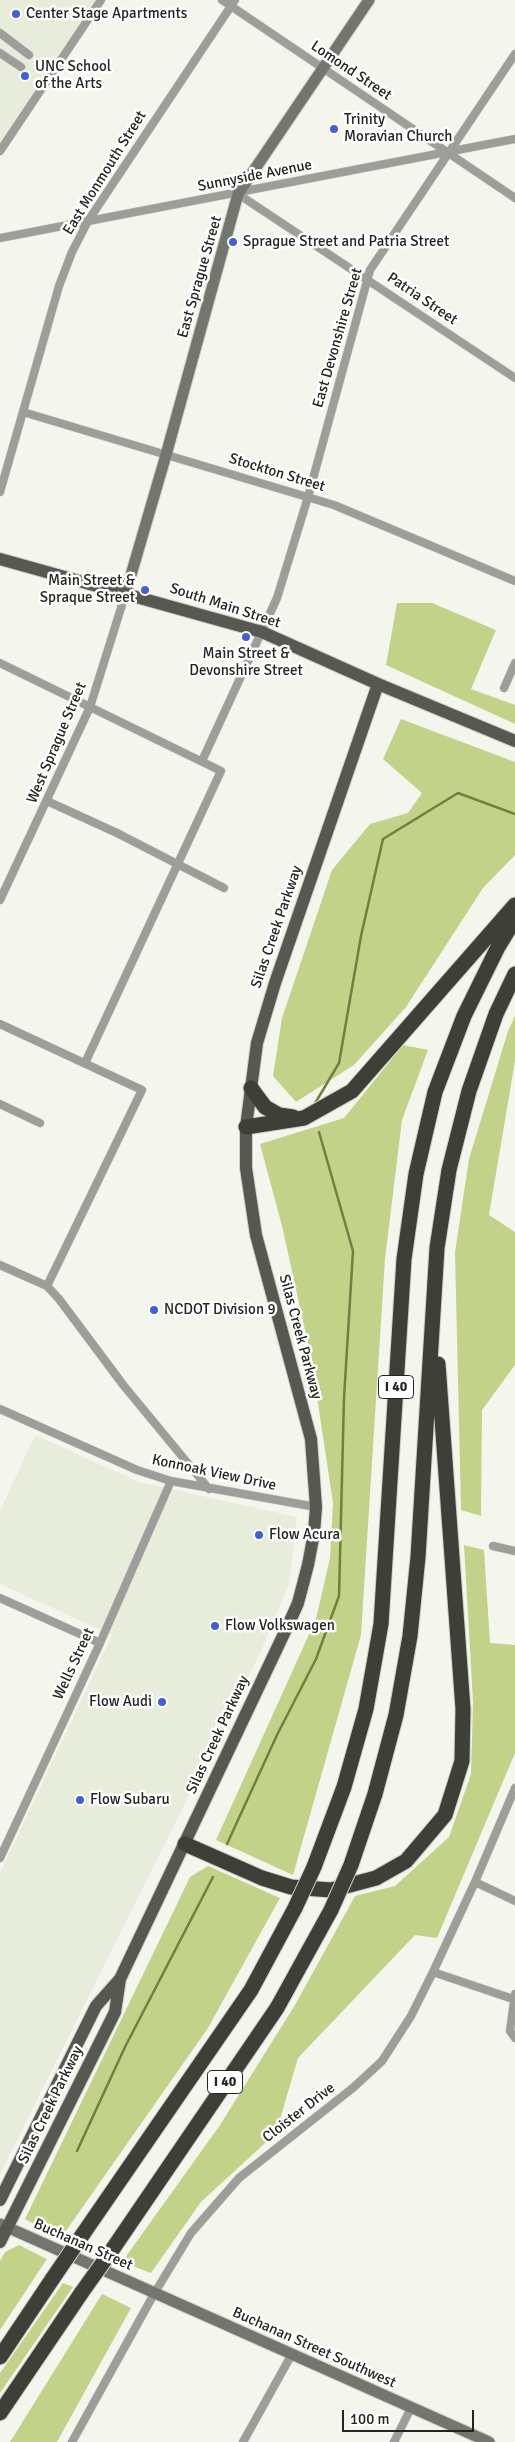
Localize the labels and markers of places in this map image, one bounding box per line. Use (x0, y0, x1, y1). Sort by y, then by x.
place label: Center Stage Apartments (26, 5, 187, 23)
marker: Center Stage Apartments (10, 8, 22, 20)
place label: UNC School of the Arts (35, 58, 111, 93)
marker: UNC School of the Arts (19, 70, 31, 82)
place label: Trinity Moravian Church (344, 111, 452, 146)
marker: Trinity Moravian Church (328, 123, 340, 135)
place label: Sprague Street and Patria Street (243, 233, 449, 251)
marker: Sprague Street and Patria Street (227, 236, 239, 248)
place label: Main Street & Spraque Street (40, 572, 135, 607)
marker: Main Street & Spraque Street (139, 584, 151, 596)
marker: Main Street & Devonshire Street (240, 631, 252, 643)
place label: Main Street & Devonshire Street (189, 645, 303, 680)
place label: NCDOT Division 9 (164, 1301, 275, 1319)
marker: NCDOT Division 9 (148, 1304, 160, 1316)
place label: Flow Acura (269, 1526, 340, 1544)
marker: Flow Acura (253, 1529, 265, 1541)
place label: Flow Volkswagen (225, 1617, 335, 1635)
marker: Flow Volkswagen (209, 1620, 221, 1632)
place label: Flow Audi (89, 1693, 152, 1711)
marker: Flow Audi (156, 1696, 168, 1708)
place label: Flow Subaru (90, 1791, 170, 1809)
marker: Flow Subaru (74, 1794, 86, 1806)

